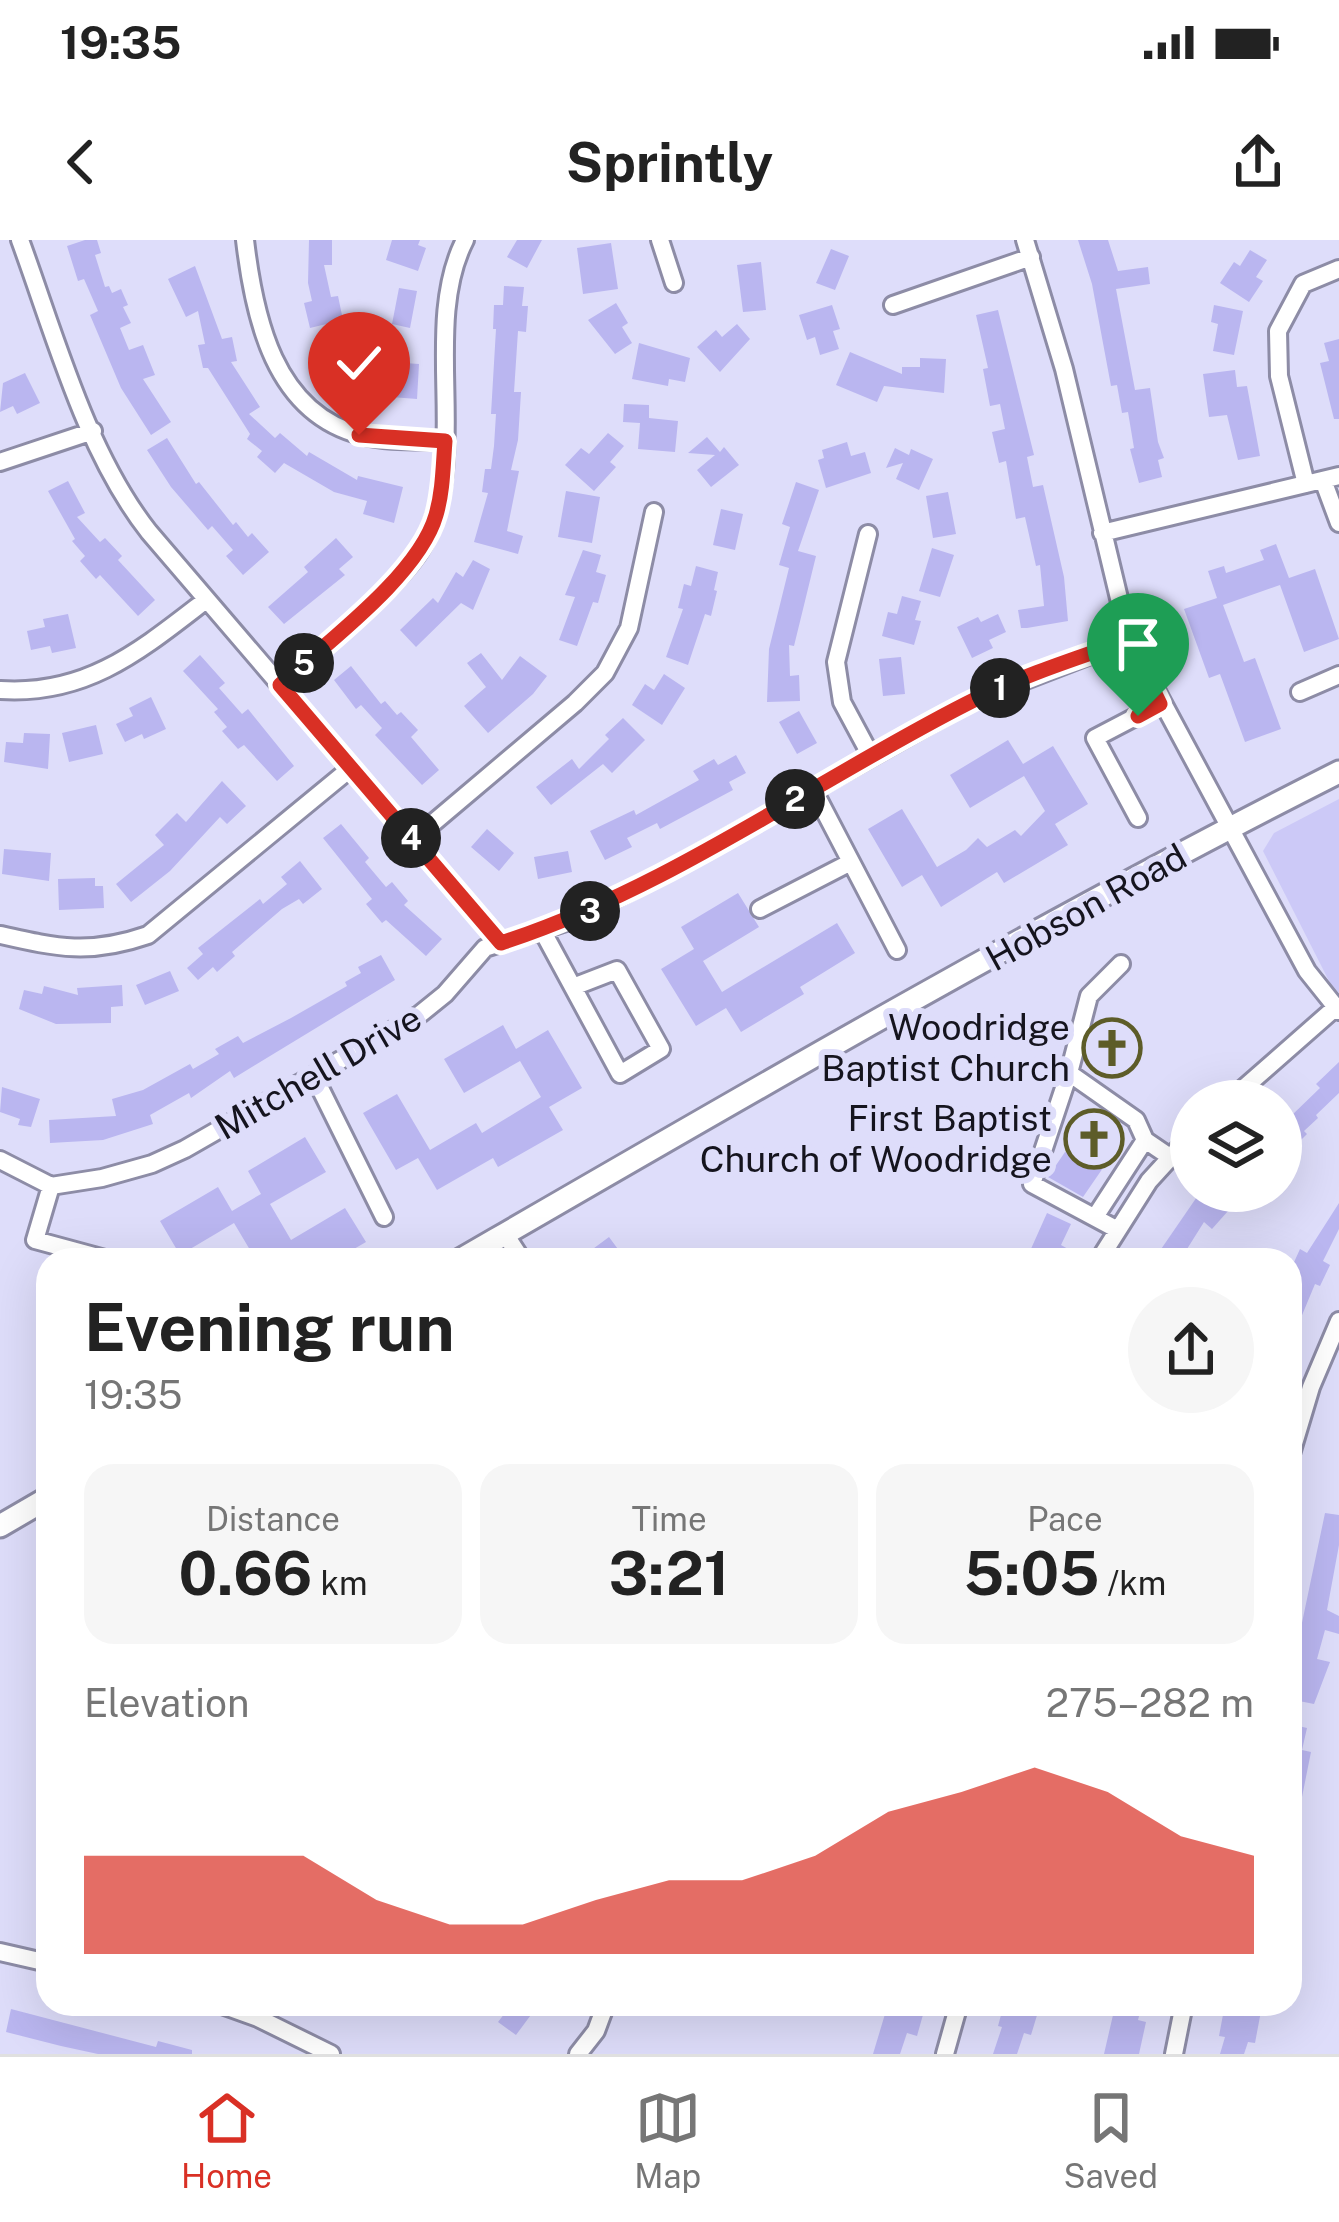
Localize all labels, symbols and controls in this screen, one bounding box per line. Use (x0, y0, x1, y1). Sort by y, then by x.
text: 19:35 (60, 16, 181, 69)
icon: back (48, 129, 114, 195)
icon: share (1225, 129, 1291, 195)
text: Sprintly (566, 131, 773, 194)
pin (308, 312, 410, 435)
icon: check (326, 330, 392, 396)
pin (1087, 593, 1189, 716)
icon: arrive (1105, 611, 1171, 677)
pin: 5 (274, 633, 334, 693)
text: 5 (293, 644, 315, 682)
pin: 1 (970, 658, 1030, 718)
text: 1 (993, 669, 1007, 707)
pin: 2 (765, 769, 825, 829)
text: 2 (785, 780, 805, 818)
pin: 4 (381, 808, 441, 868)
text: 4 (400, 819, 422, 857)
street label: Hobson Road (979, 835, 1193, 979)
pin: 3 (560, 881, 620, 941)
text: 3 (579, 892, 601, 930)
street label: Mitchell Drive (207, 996, 429, 1148)
place label: Woodridge Baptist Church (821, 1006, 1070, 1089)
church icon: Woodridge Baptist Church (1081, 1017, 1143, 1079)
map controls (1170, 1080, 1302, 1212)
button: layers (1170, 1080, 1302, 1212)
place label: First Baptist Church of Woodridge (700, 1097, 1052, 1180)
church icon: First Baptist Church of Woodridge (1063, 1108, 1125, 1170)
button: share (1128, 1287, 1254, 1413)
text: Evening run (84, 1288, 455, 1366)
text: 19:35 (84, 1372, 183, 1418)
text: Distance (206, 1500, 340, 1538)
text: Time (631, 1500, 707, 1538)
text: Pace (1027, 1500, 1103, 1538)
text: 0.66 (178, 1538, 312, 1609)
text: 3:21 (608, 1538, 730, 1609)
text: 5:05 (964, 1538, 1100, 1609)
text: km (312, 1564, 368, 1602)
text: /km (1100, 1564, 1166, 1602)
text: Elevation (84, 1680, 250, 1726)
text: 275–282 m (1046, 1680, 1254, 1726)
tab: Home (181, 2085, 272, 2195)
tab: Map (634, 2085, 701, 2195)
tab: Saved (1063, 2085, 1158, 2195)

